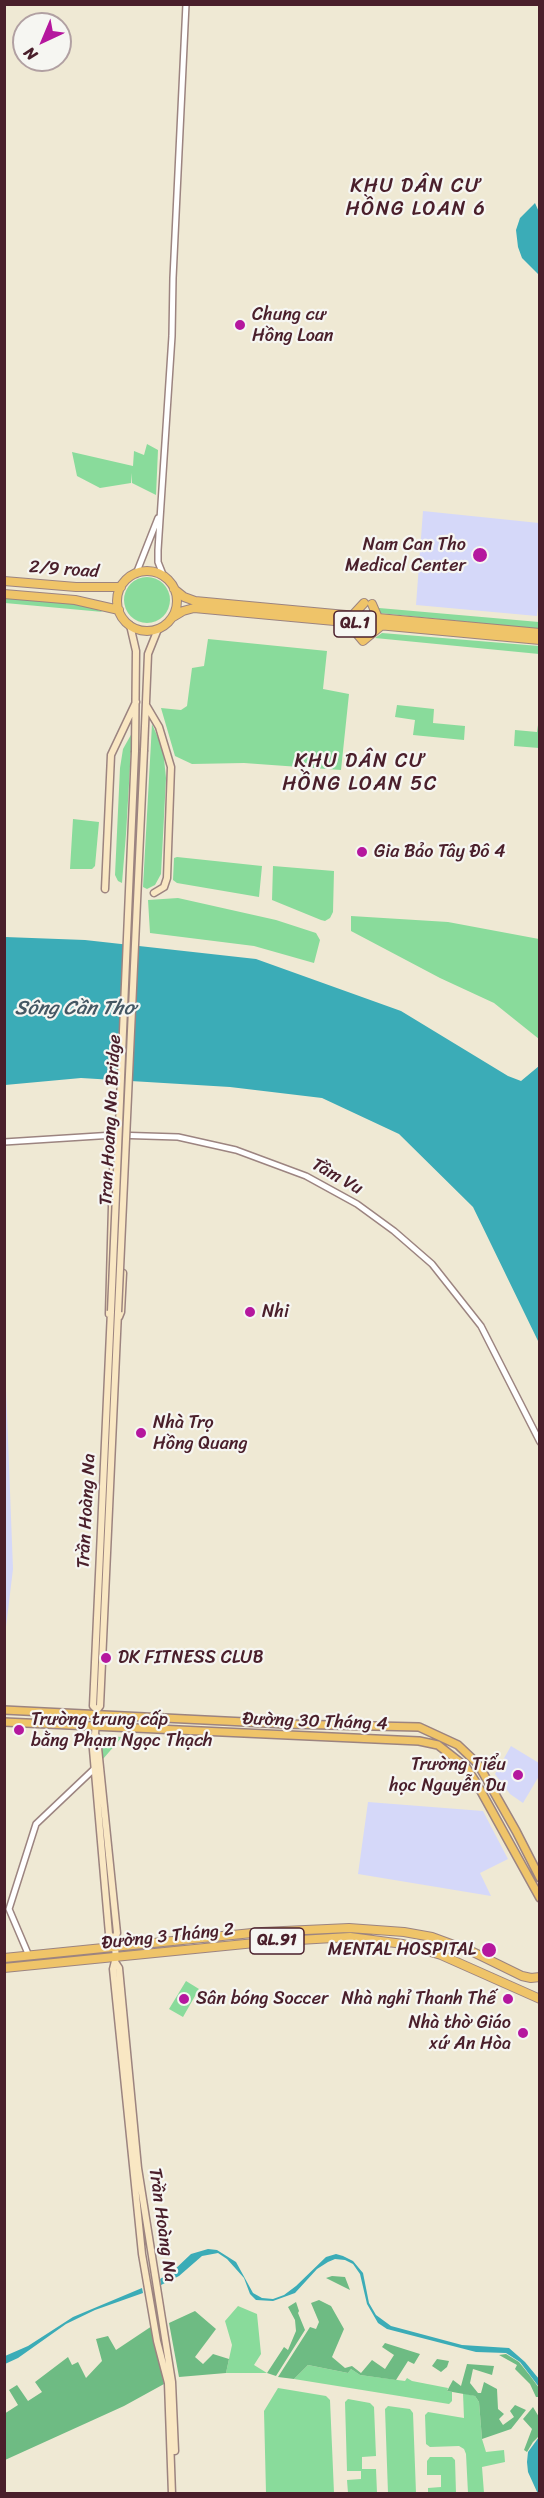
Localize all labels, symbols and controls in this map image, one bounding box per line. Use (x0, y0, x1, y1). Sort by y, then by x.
north arrow (12, 12, 72, 72)
text: N (16, 40, 45, 68)
district label: KHU DÂN CƯ HỒNG LOAN 6 (346, 175, 486, 222)
place label: Chung cư Hồng Loan (252, 304, 334, 346)
marker: Chung cư Hồng Loan (233, 318, 247, 332)
place label: Nam Can Tho Medical Center (345, 534, 466, 576)
marker: Nam Can Tho Medical Center (471, 546, 489, 564)
street label: 2/9 road (28, 557, 100, 583)
road number: QL.1 (334, 611, 376, 637)
district label: KHU DÂN CƯ HỒNG LOAN 5C (282, 750, 438, 797)
place label: Gia Bảo Tây Đô 4 (374, 841, 505, 863)
marker: Gia Bảo Tây Đô 4 (355, 845, 369, 859)
water label: Sông Cần Thơ (15, 997, 135, 1021)
street label: Tran Hoang Na Bridge (96, 1034, 126, 1206)
street label: Tầm Vu (308, 1154, 366, 1200)
place label: Nhi (262, 1301, 289, 1323)
marker: Nhi (243, 1305, 257, 1319)
place label: Nhà Trọ Hồng Quang (153, 1412, 247, 1454)
marker: Nhà Trọ Hồng Quang (134, 1426, 148, 1440)
street label: Trần Hoàng Na (73, 1453, 101, 1569)
place label: DK FITNESS CLUB (118, 1647, 264, 1669)
marker: DK FITNESS CLUB (99, 1651, 113, 1665)
place label: Trường trung cấp bằng Phạm Ngọc Thạch (31, 1709, 213, 1752)
street label: Đường 30 Tháng 4 (242, 1709, 388, 1735)
marker: Trường trung cấp bằng Phạm Ngọc Thạch (12, 1723, 26, 1737)
place label: Trường Tiểu học Nguyễn Du (389, 1754, 506, 1796)
marker: Trường Tiểu học Nguyễn Du (511, 1768, 525, 1782)
street label: Đường 3 Tháng 2 (101, 1919, 235, 1955)
road number: QL.91 (250, 1928, 304, 1954)
place label: MENTAL HOSPITAL (328, 1939, 476, 1961)
marker: MENTAL HOSPITAL (480, 1941, 498, 1959)
place label: Sân bóng Soccer (196, 1988, 328, 2010)
place label: Nhà nghỉ Thanh Thế (342, 1988, 496, 2010)
marker: Sân bóng Soccer (177, 1992, 191, 2006)
marker: Nhà nghỉ Thanh Thế (501, 1992, 515, 2006)
place label: Nhà thờ Giáo xứ An Hòa (408, 2012, 511, 2054)
marker: Nhà thờ Giáo xứ An Hòa (516, 2026, 530, 2040)
street label: Trần Hoàng Na (143, 2167, 181, 2283)

